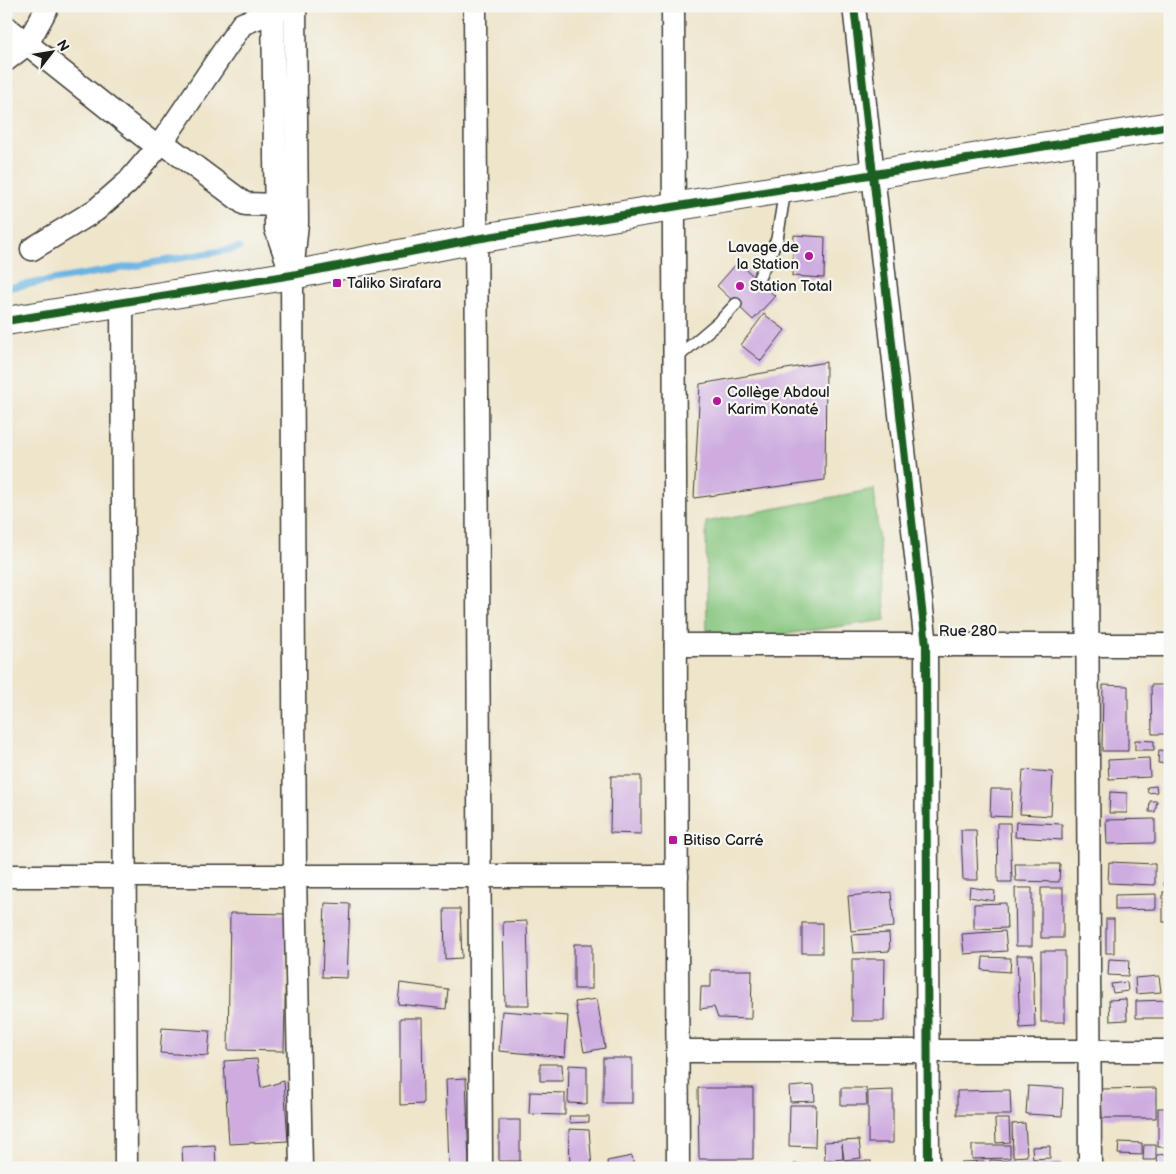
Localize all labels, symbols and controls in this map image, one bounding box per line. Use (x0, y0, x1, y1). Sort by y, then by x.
north arrow (28, 28, 78, 78)
text: N (53, 37, 73, 54)
place label: Lavage de la Station (728, 238, 799, 274)
marker: Lavage de la Station (803, 250, 815, 262)
place label: Taliko Sirafara (347, 274, 442, 293)
marker: Taliko Sirafara (331, 277, 343, 289)
place label: Station Total (750, 277, 832, 296)
marker: Station Total (734, 280, 746, 292)
place label: Collège Abdoul Karim Konaté (727, 383, 830, 419)
marker: Collège Abdoul Karim Konaté (711, 395, 723, 407)
street label: Rue 280 (939, 622, 997, 641)
place label: Bitiso Carré (683, 831, 764, 850)
marker: Bitiso Carré (667, 834, 679, 846)

